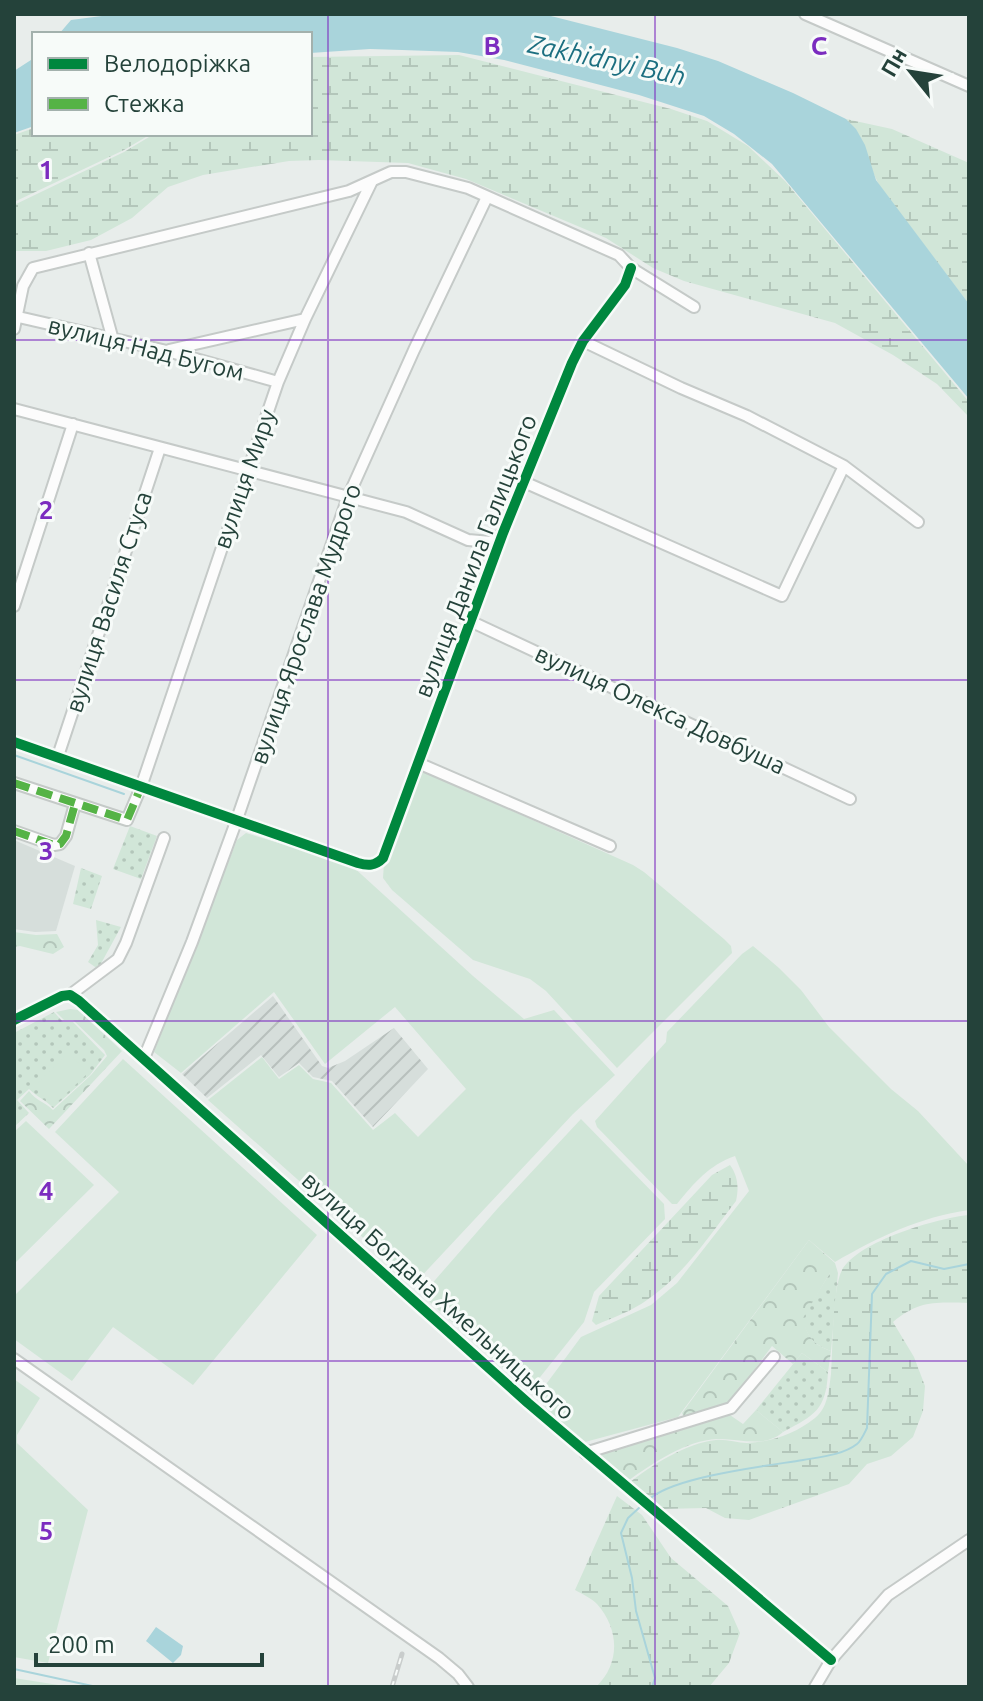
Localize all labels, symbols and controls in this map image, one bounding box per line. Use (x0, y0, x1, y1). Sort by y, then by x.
water label: Zakhidnyi Buh (525, 28, 688, 90)
text: B (483, 31, 501, 60)
text: C (811, 31, 828, 60)
legend (32, 32, 312, 136)
north arrow (871, 32, 951, 112)
text: Пн (875, 43, 911, 80)
text: Велодоріжка (104, 50, 251, 77)
text: Стежка (104, 90, 185, 117)
text: 1 (39, 155, 53, 184)
street label: вулиця Над Бугом (45, 311, 247, 386)
street label: вулиця Миру (208, 405, 281, 552)
street label: вулиця Данила Галицького (409, 411, 542, 701)
street label: вулиця Ярослава Мудрого (245, 480, 366, 768)
street label: вулиця Василя Стуса (60, 488, 157, 716)
text: 2 (39, 495, 53, 524)
street label: вулиця Олекса Довбуша (531, 640, 790, 779)
text: 3 (39, 836, 53, 865)
street label: вулиця Богдана Хмельницького (297, 1166, 580, 1425)
text: 4 (39, 1176, 53, 1205)
text: 5 (39, 1516, 53, 1545)
scale bar (36, 1617, 262, 1667)
text: 200 m (48, 1631, 115, 1658)

